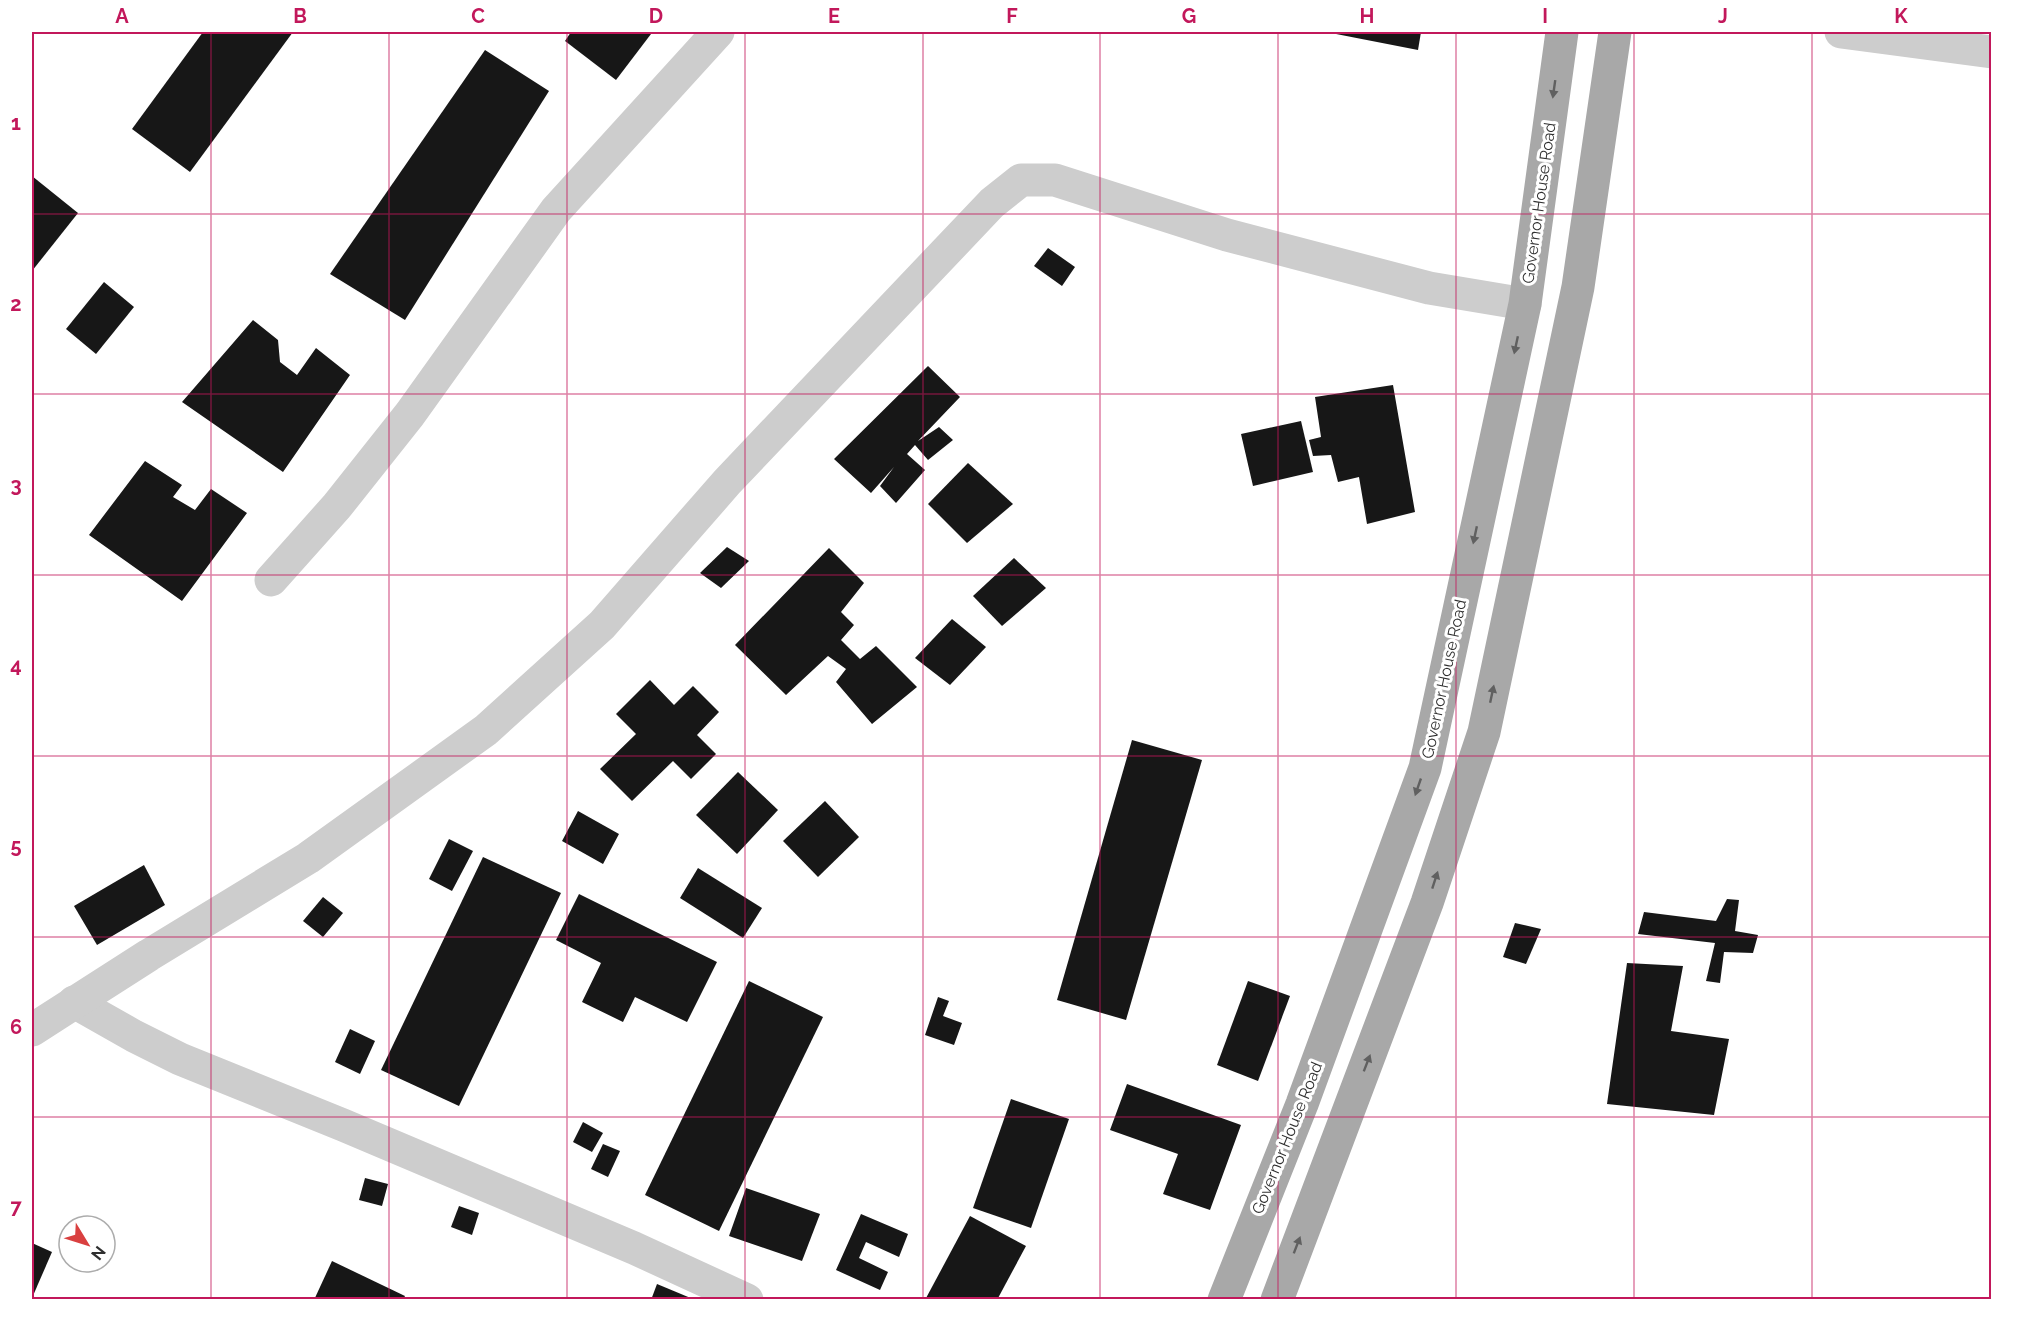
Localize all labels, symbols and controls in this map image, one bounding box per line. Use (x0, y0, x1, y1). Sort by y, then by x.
text: A (115, 4, 129, 28)
text: B (293, 4, 307, 28)
text: C (471, 4, 485, 28)
text: D (649, 4, 663, 28)
text: E (828, 4, 840, 28)
text: F (1006, 4, 1018, 28)
text: G (1182, 4, 1196, 28)
text: H (1360, 4, 1374, 28)
text: I (1542, 4, 1548, 28)
text: J (1718, 4, 1728, 28)
text: K (1894, 4, 1908, 28)
one-way arrow (1550, 80, 1559, 99)
text: 1 (11, 111, 21, 135)
street label: Governor House Road (1518, 121, 1560, 285)
text: 2 (10, 292, 22, 316)
one-way arrow (1511, 335, 1520, 354)
text: 3 (10, 473, 22, 497)
one-way arrow (1470, 526, 1479, 545)
street label: Governor House Road (1418, 598, 1470, 760)
text: 4 (10, 653, 22, 677)
one-way arrow (1488, 684, 1497, 703)
one-way arrow (1413, 778, 1423, 796)
text: 5 (10, 834, 22, 858)
one-way arrow (1431, 871, 1440, 889)
text: 6 (10, 1015, 22, 1039)
one-way arrow (1362, 1053, 1372, 1071)
street label: Governor House Road (1248, 1059, 1326, 1217)
text: 7 (10, 1195, 22, 1219)
north arrow (57, 1214, 117, 1274)
one-way arrow (1293, 1236, 1303, 1254)
text: N (87, 1242, 110, 1264)

